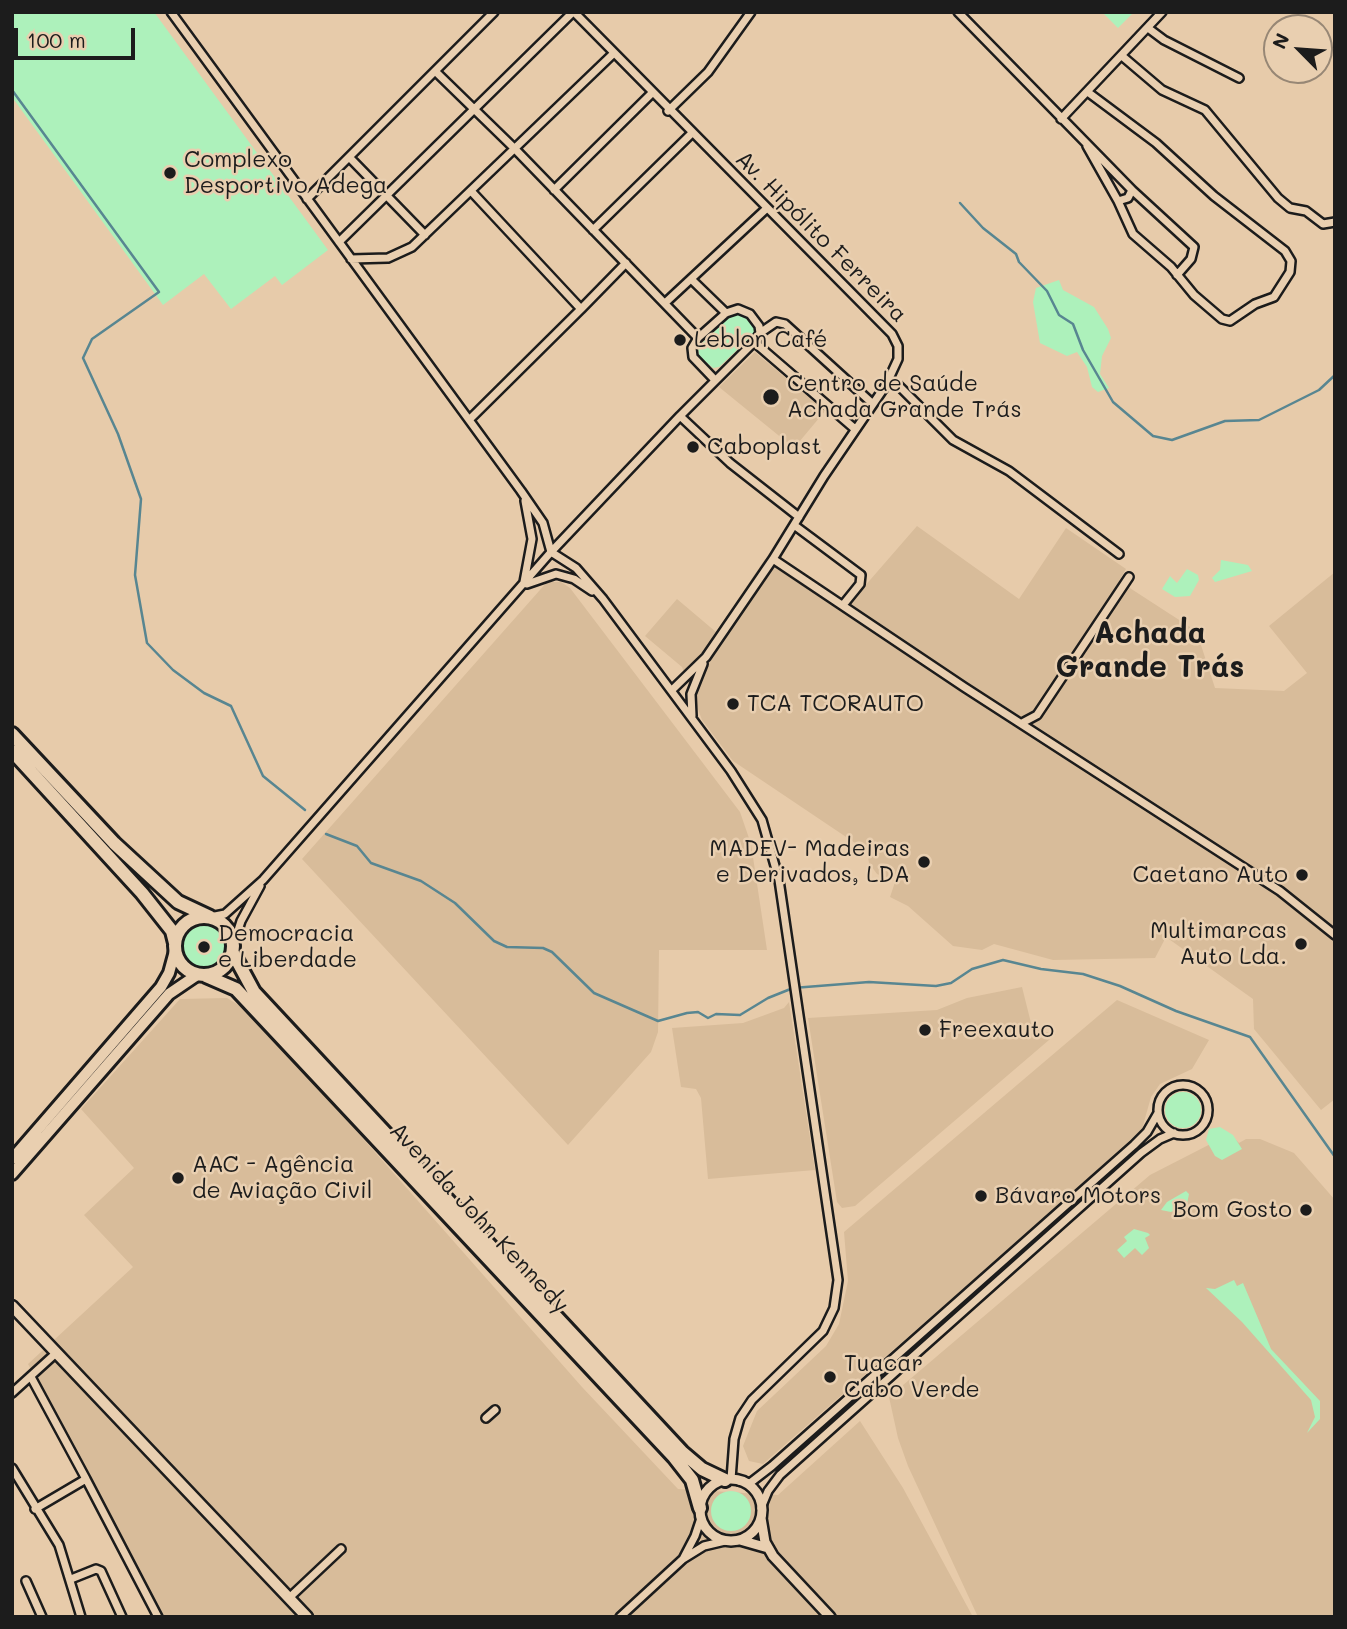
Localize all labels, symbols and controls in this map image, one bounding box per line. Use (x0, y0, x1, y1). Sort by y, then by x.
scale bar (18, 14, 138, 58)
north arrow (1263, 14, 1333, 84)
text: 100 m (27, 26, 86, 53)
text: N (1266, 29, 1295, 53)
place label: Complexo Desportivo Adega (184, 146, 387, 200)
street label: Av. Hipólito Ferreira (730, 146, 912, 328)
marker: Complexo Desportivo Adega (162, 165, 178, 181)
place label: Leblon Café (694, 326, 828, 354)
marker: Leblon Café (672, 332, 688, 348)
place label: Centro de Saúde Achada Grande Trás (787, 370, 1022, 424)
marker: Centro de Saúde Achada Grande Trás (761, 387, 781, 407)
place label: Caboplast (707, 433, 822, 461)
marker: Caboplast (685, 439, 701, 455)
district label: Achada Grande Trás (1056, 616, 1244, 686)
place label: TCA TCORAUTO (747, 690, 924, 718)
marker: TCA TCORAUTO (725, 696, 741, 712)
place label: MADEV- Madeiras e Derivados, LDA (709, 835, 910, 889)
marker: MADEV- Madeiras e Derivados, LDA (916, 854, 932, 870)
place label: Caetano Auto (1133, 861, 1288, 889)
marker: Caetano Auto (1294, 867, 1310, 883)
place label: Multimarcas Auto Lda. (1150, 917, 1287, 971)
place label: Democracia e Liberdade (218, 920, 357, 974)
marker: Multimarcas Auto Lda. (1293, 936, 1309, 952)
marker: Democracia e Liberdade (196, 939, 212, 955)
place label: Freexauto (939, 1016, 1054, 1044)
marker: Freexauto (917, 1022, 933, 1038)
street label: Avenida John Kennedy (384, 1117, 574, 1319)
place label: AAC - Agência de Aviação Civil (192, 1151, 373, 1205)
marker: AAC - Agência de Aviação Civil (170, 1170, 186, 1186)
place label: Bávaro Motors (995, 1182, 1161, 1210)
marker: Bávaro Motors (973, 1188, 989, 1204)
place label: Bom Gosto (1173, 1196, 1292, 1224)
marker: Bom Gosto (1298, 1202, 1314, 1218)
place label: Tuacar Cabo Verde (844, 1350, 980, 1404)
marker: Tuacar Cabo Verde (822, 1369, 838, 1385)

